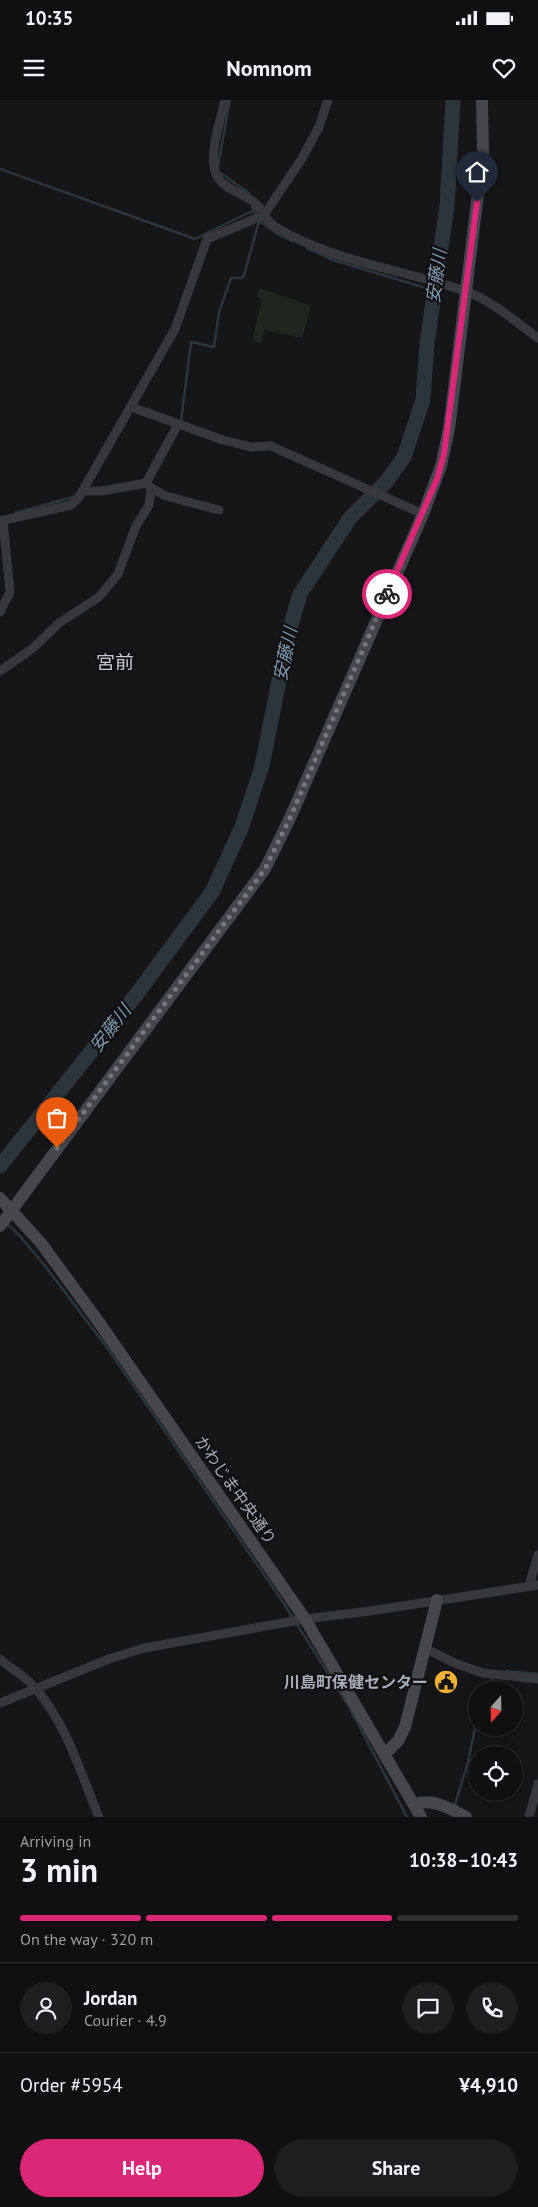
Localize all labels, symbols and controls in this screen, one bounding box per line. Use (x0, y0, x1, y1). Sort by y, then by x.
text: 10:35 (25, 6, 73, 30)
icon: menu (20, 54, 48, 82)
text: Nomnom (226, 54, 312, 82)
icon: heart (490, 54, 518, 82)
pin (456, 151, 498, 202)
icon: home (463, 158, 491, 186)
water label: 安藤川 (421, 246, 451, 304)
courier (362, 569, 412, 619)
icon: bike (373, 580, 401, 608)
water label: 安藤川 (268, 623, 302, 683)
district label: 宮前 (96, 650, 134, 674)
water label: 安藤川 (84, 998, 137, 1056)
pin (36, 1097, 78, 1148)
icon: bag (43, 1104, 71, 1132)
street label: かわじま中央通り (191, 1432, 281, 1548)
public building icon: 川島町保健センター (433, 1669, 459, 1695)
place label: 川島町保健センター (284, 1672, 428, 1692)
north arrow (468, 1681, 522, 1736)
map controls (468, 1681, 523, 1801)
button: locate (468, 1746, 523, 1801)
text: Arriving in (20, 1831, 91, 1851)
text: 10:38–10:43 (409, 1848, 518, 1872)
text: 3 min (20, 1849, 98, 1891)
text: On the way · 320 m (20, 1929, 153, 1949)
button: person (20, 1982, 72, 2034)
button: chat (402, 1982, 454, 2034)
button: phone (466, 1982, 518, 2034)
text: Jordan (84, 1986, 137, 2010)
text: Courier · 4.9 (84, 2010, 167, 2030)
text: Order #5954 (20, 2073, 123, 2097)
text: ¥4,910 (459, 2073, 518, 2097)
button: Help (20, 2139, 264, 2197)
button: Share (274, 2139, 518, 2197)

